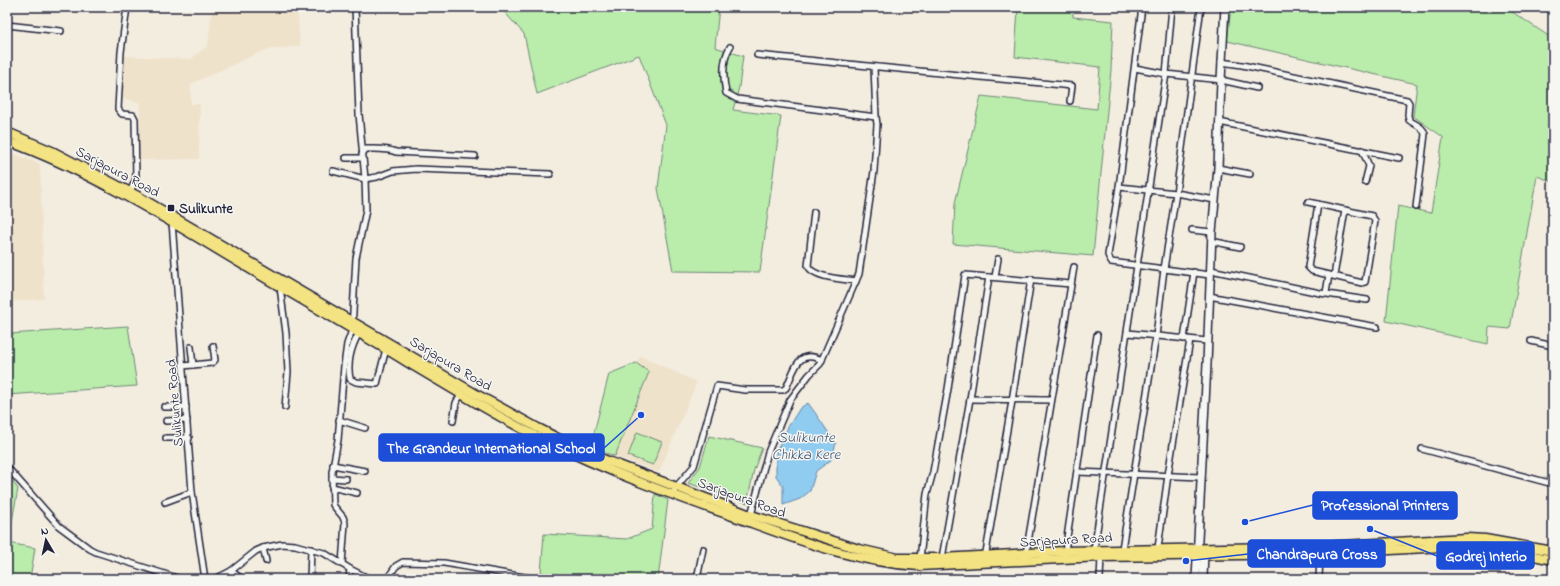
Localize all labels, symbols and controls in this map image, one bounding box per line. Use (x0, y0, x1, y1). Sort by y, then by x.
street label: Sarjapura Road (71, 141, 163, 203)
place label: Sulikunte (179, 199, 234, 220)
marker: Sulikunte (166, 203, 176, 213)
street label: Sarjapura Road (405, 331, 495, 397)
street label: Sulikunte Road (161, 358, 190, 448)
water label: Sulikunte Chikka Kere (772, 427, 841, 466)
callout: The Grandeur International School (379, 434, 604, 461)
text: The Grandeur International School (386, 438, 596, 460)
street label: Sarjapura Road (694, 473, 789, 524)
callout: Professional Printers (1313, 492, 1457, 519)
text: Professional Printers (1321, 495, 1449, 517)
north arrow (26, 520, 66, 560)
text: N (40, 523, 50, 540)
street label: Sarjapura Road (1019, 528, 1113, 553)
callout: Chandrapura Cross (1248, 540, 1385, 567)
callout: Godrej Interio (1437, 542, 1534, 569)
text: Chandrapura Cross (1256, 544, 1378, 566)
text: Godrej Interio (1445, 546, 1527, 568)

